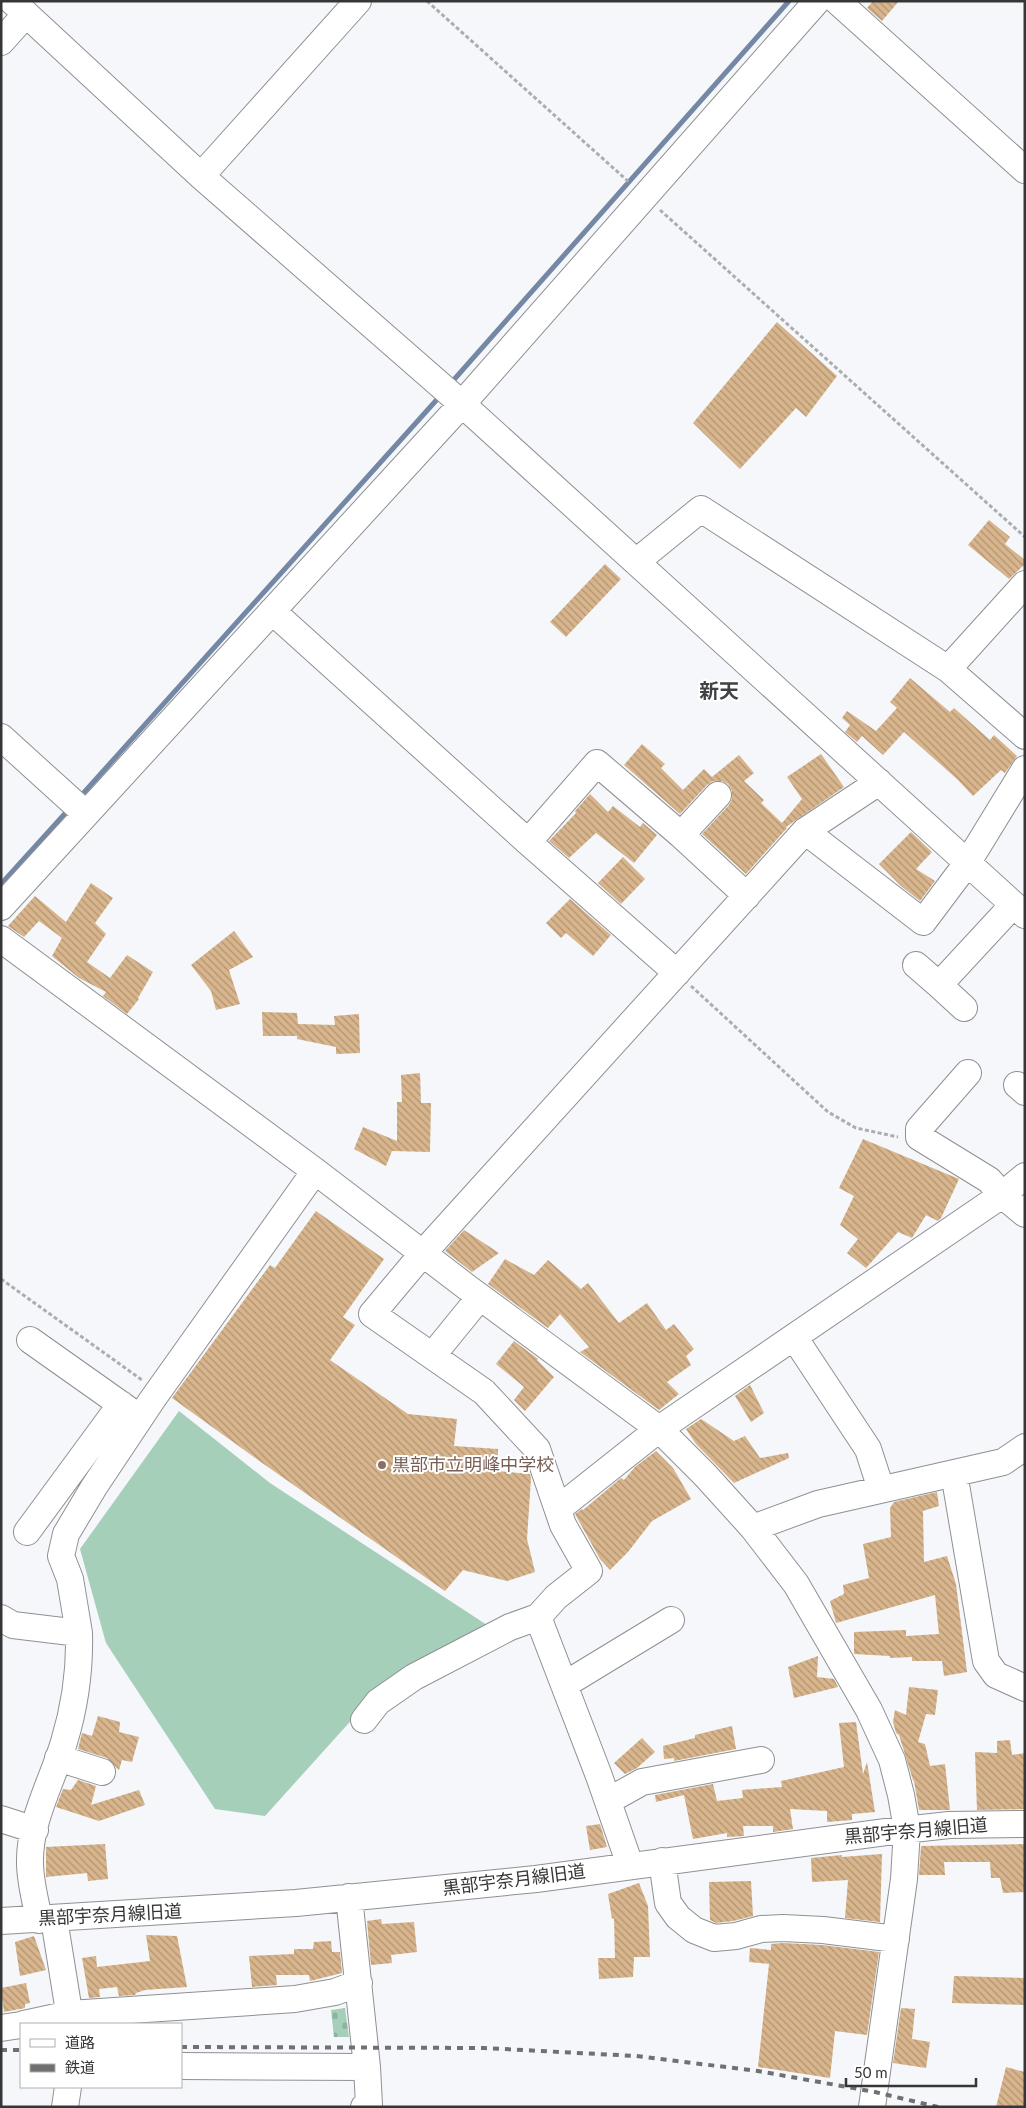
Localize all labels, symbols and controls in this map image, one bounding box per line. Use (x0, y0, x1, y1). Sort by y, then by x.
district label: 新天 (699, 678, 739, 702)
place label: 黒部市立明峰中学校 (392, 1453, 554, 1475)
marker: 黒部市立明峰中学校 (376, 1459, 388, 1471)
street label: 黒部宇奈月線旧道 (843, 1813, 989, 1847)
street label: 黒部宇奈月線旧道 (441, 1859, 587, 1899)
street label: 黒部宇奈月線旧道 (37, 1899, 182, 1929)
legend (20, 2023, 182, 2088)
text: 道路 (65, 2033, 95, 2051)
scale bar (846, 2056, 976, 2088)
text: 鉄道 (65, 2058, 95, 2076)
text: 50 m (854, 2063, 888, 2081)

